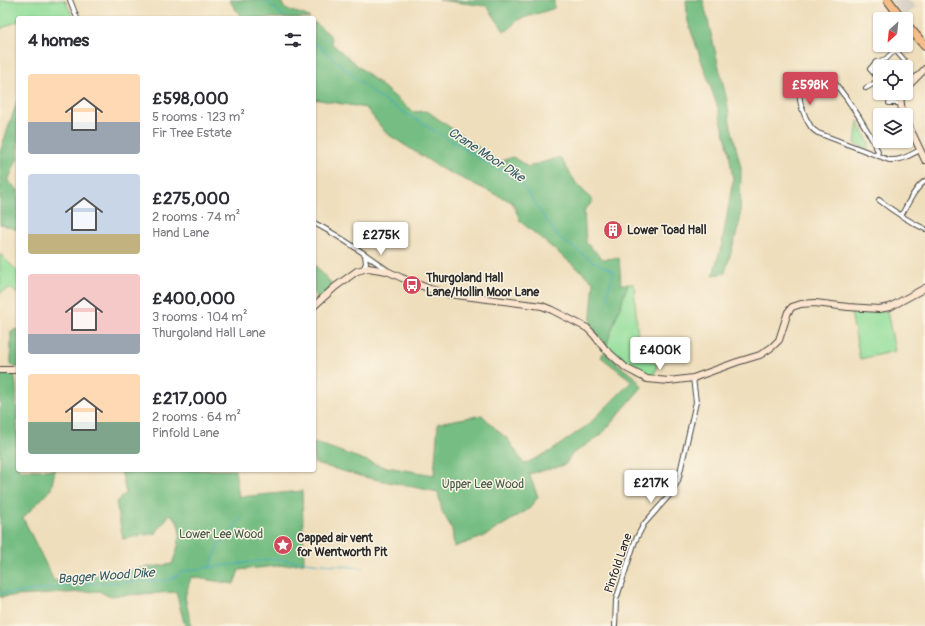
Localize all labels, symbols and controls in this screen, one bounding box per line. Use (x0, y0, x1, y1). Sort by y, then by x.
north arrow (873, 12, 913, 52)
map controls (873, 12, 913, 148)
icon: filters (282, 29, 304, 51)
text: 4 homes (28, 30, 89, 51)
button: locate (873, 60, 913, 100)
pin: £598K (782, 72, 838, 106)
text: £598K (792, 77, 828, 93)
text: £598,000 (152, 88, 229, 109)
icon: home (60, 90, 108, 138)
button: layers (873, 108, 913, 148)
text: 5 rooms · 123 m² (152, 109, 245, 125)
water label: Crane Moor Dike (445, 124, 529, 186)
text: Fir Tree Estate (152, 125, 232, 141)
text: £275,000 (152, 188, 230, 209)
icon: home (60, 190, 108, 238)
text: 2 rooms · 74 m² (152, 209, 240, 225)
building icon: Lower Toad Hall (602, 219, 624, 241)
pin: £275K (353, 222, 409, 256)
place label: Lower Toad Hall (627, 223, 707, 238)
text: Hand Lane (152, 225, 209, 241)
text: £275K (362, 227, 400, 243)
place label: Thurgoland Hall Lane/Hollin Moor Lane (425, 271, 540, 300)
bus stop icon: Thurgoland Hall Lane/Hollin Moor Lane (401, 274, 423, 296)
text: £400,000 (152, 288, 235, 309)
icon: home (60, 290, 108, 338)
text: 3 rooms · 104 m² (152, 309, 247, 325)
text: Thurgoland Hall Lane (152, 325, 265, 341)
pin: £400K (632, 337, 688, 371)
text: £400K (639, 342, 681, 358)
text: £217,000 (152, 388, 227, 409)
icon: home (60, 390, 108, 438)
text: 2 rooms · 64 m² (152, 409, 241, 425)
text: Pinfold Lane (152, 425, 219, 441)
pin: £217K (623, 470, 679, 504)
text: £217K (633, 475, 669, 491)
park label: Upper Lee Wood (442, 477, 524, 492)
park label: Lower Lee Wood (179, 527, 263, 542)
place label: Capped air vent for Wentworth Pit (297, 531, 389, 560)
street label: Pinfold Lane (601, 531, 636, 595)
place icon: Capped air vent for Wentworth Pit (272, 534, 294, 556)
water label: Bagger Wood Dike (57, 565, 157, 587)

